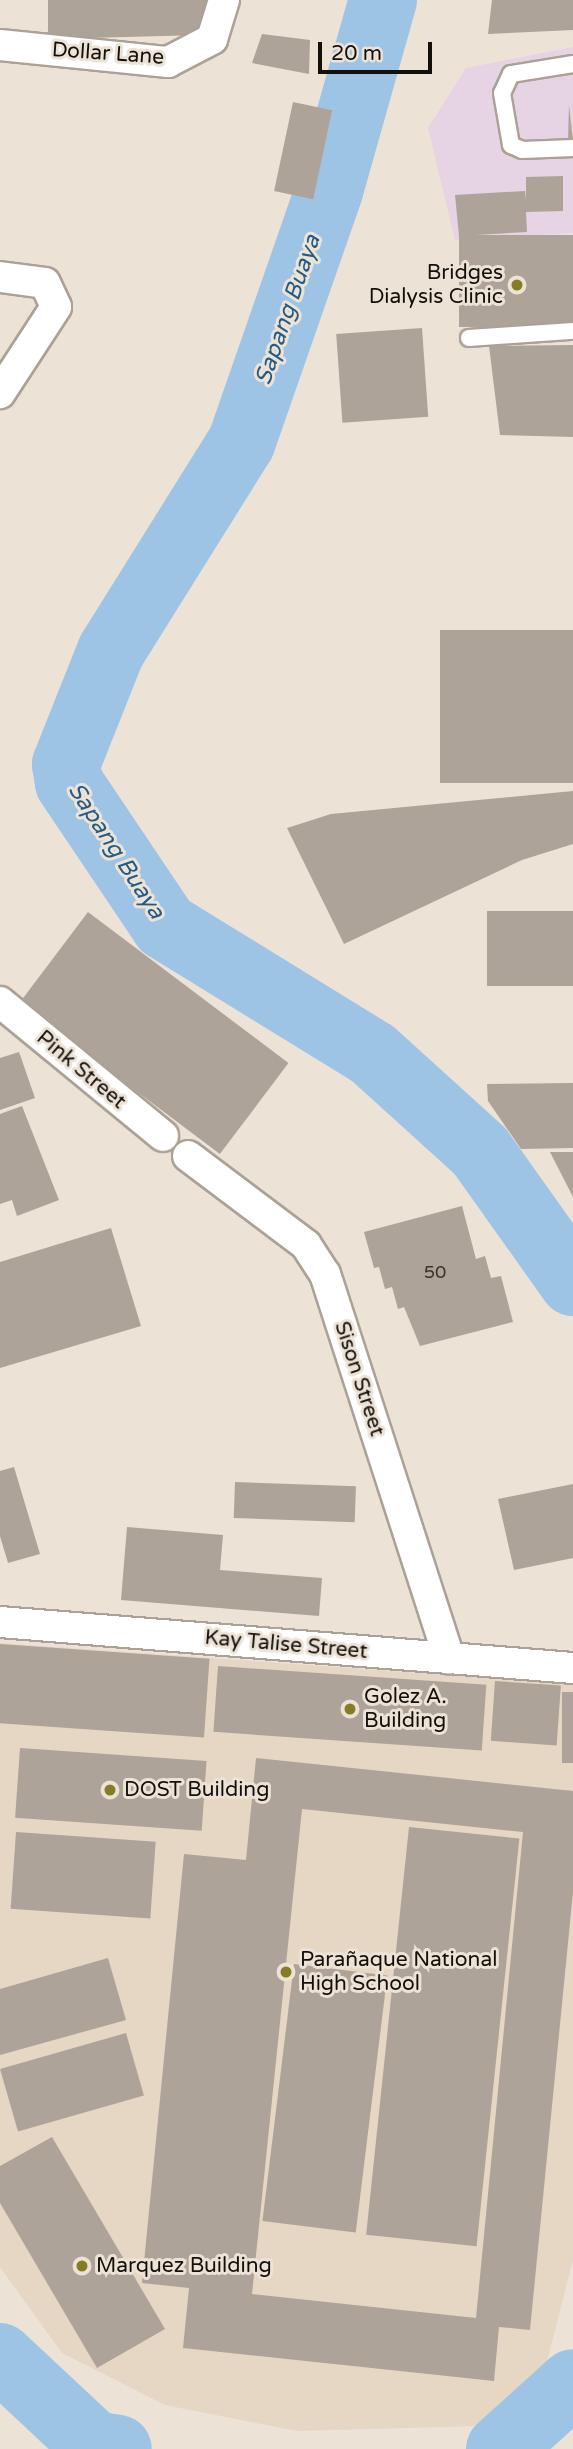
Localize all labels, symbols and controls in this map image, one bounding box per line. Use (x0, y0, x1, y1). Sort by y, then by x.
scale bar (321, 28, 435, 72)
street label: Dollar Lane (51, 38, 165, 70)
text: 20 m (331, 41, 382, 66)
water label: Sapang Buaya (249, 231, 327, 389)
place label: Bridges Dialysis Clinic (369, 260, 503, 310)
marker: Bridges Dialysis Clinic (509, 277, 525, 293)
water label: Sapang Buaya (62, 778, 170, 924)
street label: Pink Street (31, 1025, 131, 1115)
house number: 50 (424, 1261, 446, 1283)
street label: Sison Street (329, 1318, 389, 1440)
street label: Kay Talise Street (204, 1625, 368, 1665)
place label: Golez A. Building (364, 1684, 447, 1734)
marker: Golez A. Building (342, 1701, 358, 1717)
place label: DOST Building (124, 1777, 269, 1803)
marker: DOST Building (102, 1782, 118, 1798)
place label: Parañaque National High School (300, 1947, 497, 1997)
marker: Parañaque National High School (278, 1964, 294, 1980)
place label: Marquez Building (96, 2253, 272, 2279)
marker: Marquez Building (74, 2258, 90, 2274)

